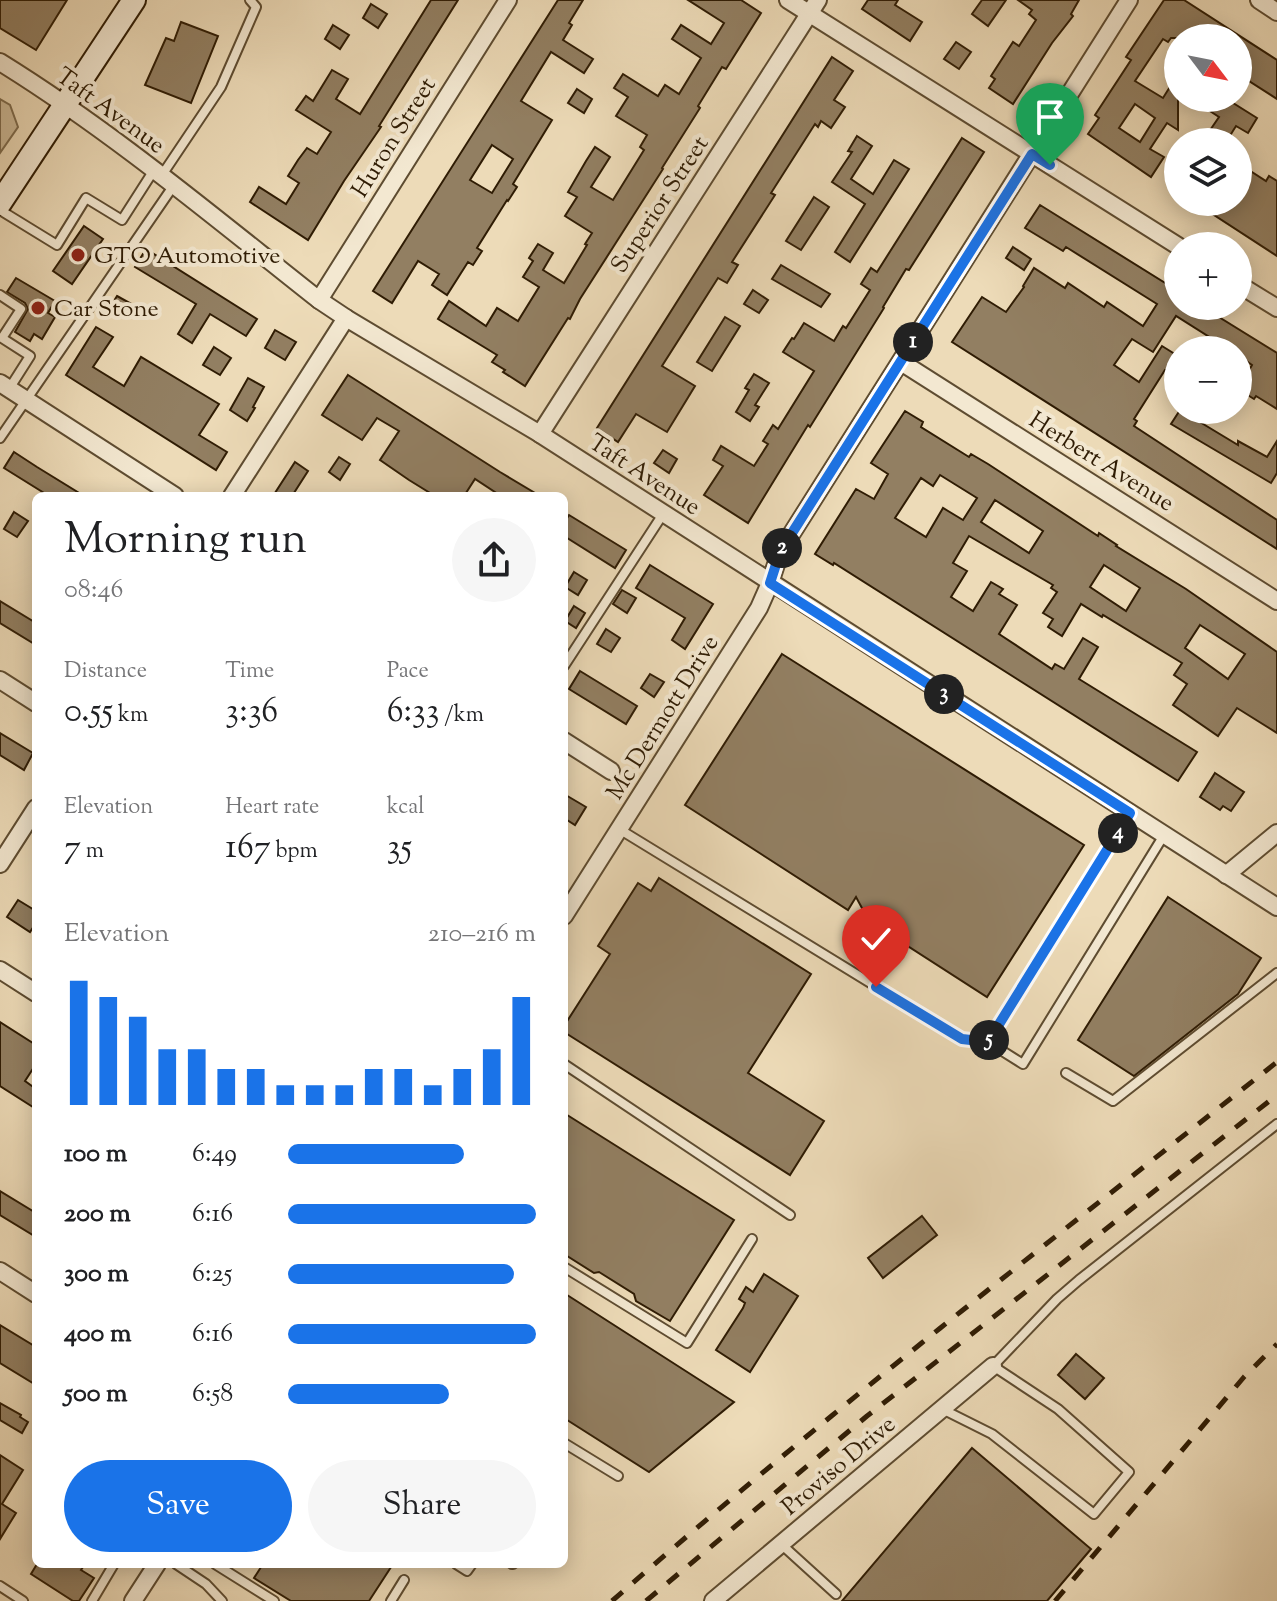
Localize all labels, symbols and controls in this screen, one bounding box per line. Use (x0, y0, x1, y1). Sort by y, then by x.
north arrow (1164, 24, 1252, 112)
map controls (1164, 24, 1252, 424)
street label: Taft Avenue (48, 60, 171, 163)
street label: Huron Street (344, 71, 445, 205)
pin (1016, 83, 1084, 165)
icon: arrive (1028, 95, 1072, 139)
button: layers (1164, 128, 1252, 216)
street label: Superior Street (604, 130, 718, 280)
button: + (1164, 232, 1252, 320)
place label: GTO Automotive (94, 240, 280, 274)
marker: GTO Automotive (69, 246, 87, 264)
place label: Car Stone (54, 293, 159, 327)
marker: Car Stone (29, 299, 47, 317)
pin: 1 (893, 322, 933, 362)
text: 1 (909, 326, 917, 358)
button: − (1164, 336, 1252, 424)
street label: Herbert Avenue (1022, 404, 1180, 521)
street label: Taft Avenue (581, 427, 707, 525)
text: Morning run (64, 510, 307, 573)
button: share (452, 518, 536, 602)
pin: 2 (762, 528, 802, 568)
text: 2 (777, 532, 787, 564)
text: 08:46 (64, 572, 123, 609)
street label: Mc Dermott Drive (599, 629, 728, 807)
text: Distance (64, 656, 147, 688)
text: Time (225, 656, 274, 688)
text: Pace (387, 656, 429, 688)
pin: 3 (924, 674, 964, 714)
text: 3 (940, 678, 948, 710)
text: 0.55 (64, 688, 113, 737)
text: 3:36 (225, 688, 278, 737)
text: 6:33 (387, 688, 440, 737)
text: km (113, 700, 148, 732)
text: /km (440, 700, 484, 732)
text: Elevation (64, 792, 153, 824)
text: Heart rate (225, 792, 319, 824)
text: kcal (387, 792, 424, 824)
pin: 4 (1098, 813, 1138, 853)
text: 4 (1112, 817, 1124, 849)
text: 7 (64, 824, 81, 873)
text: 167 (225, 824, 271, 873)
text: 35 (387, 824, 412, 873)
text: m (81, 836, 104, 868)
text: bpm (271, 836, 318, 868)
pin (842, 905, 910, 987)
text: Elevation (64, 916, 169, 953)
text: 210–216 m (428, 916, 536, 953)
icon: check (854, 917, 898, 961)
pin: 5 (969, 1020, 1009, 1060)
text: 5 (985, 1024, 993, 1056)
text: 100 m (64, 1136, 127, 1173)
text: 6:49 (192, 1136, 237, 1173)
text: 200 m (64, 1196, 131, 1233)
text: 6:16 (192, 1196, 233, 1233)
text: 300 m (64, 1256, 129, 1293)
text: 6:25 (192, 1256, 232, 1293)
text: 400 m (64, 1316, 131, 1353)
text: 6:16 (192, 1316, 233, 1353)
text: 500 m (64, 1376, 127, 1413)
text: 6:58 (192, 1376, 233, 1413)
street label: Proviso Drive (775, 1409, 904, 1524)
button: Save (64, 1460, 292, 1552)
button: Share (308, 1460, 536, 1552)

